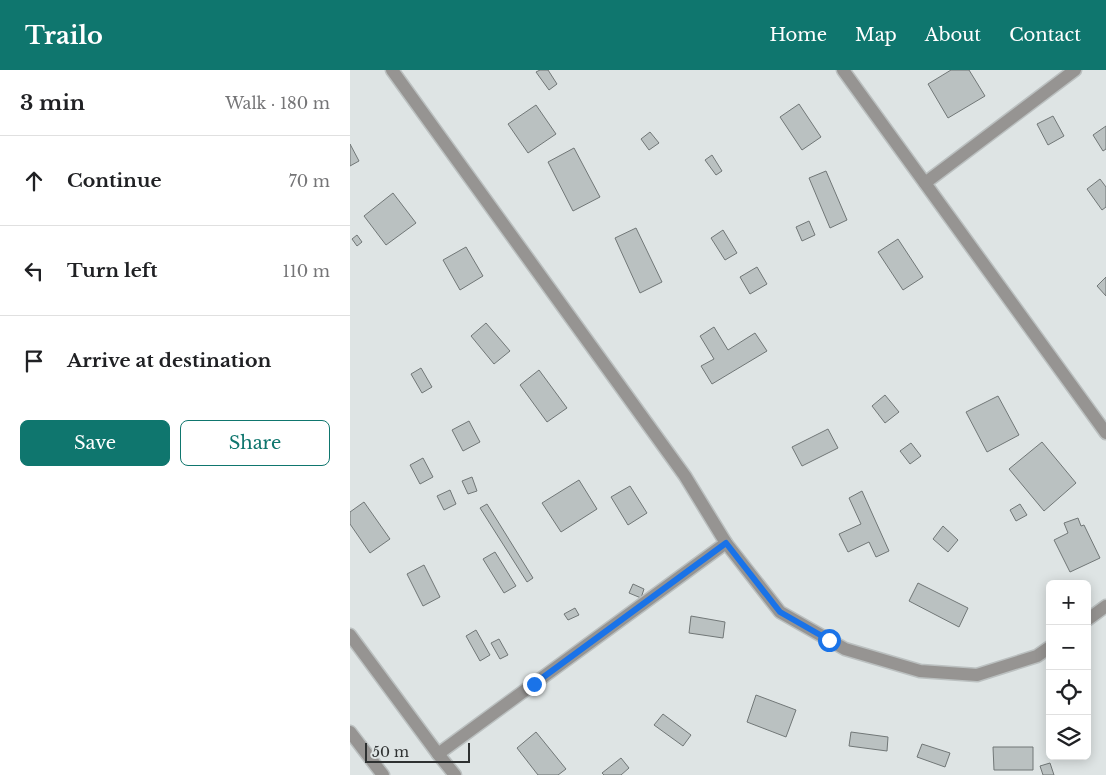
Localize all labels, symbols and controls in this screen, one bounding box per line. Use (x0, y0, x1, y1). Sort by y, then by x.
text: Trailo (25, 21, 103, 50)
text: Home (769, 24, 827, 46)
text: Map (855, 24, 897, 46)
text: About (925, 24, 981, 46)
text: Contact (1009, 24, 1081, 46)
text: 3 min (20, 90, 85, 116)
text: Walk · 180 m (225, 93, 330, 113)
icon: ahead (20, 167, 48, 195)
text: Continue (67, 169, 162, 192)
text: 70 m (289, 171, 330, 191)
icon: left (20, 257, 48, 285)
text: Turn left (67, 259, 158, 282)
text: 110 m (283, 261, 330, 281)
icon: arrive (20, 347, 48, 375)
text: Arrive at destination (67, 349, 271, 372)
button: Save (20, 420, 170, 466)
button: Share (180, 420, 330, 466)
map controls (1046, 580, 1091, 760)
button: + (1046, 580, 1091, 625)
button: − (1046, 625, 1091, 670)
route start (818, 629, 841, 652)
button: locate (1046, 670, 1091, 715)
route end (523, 673, 546, 696)
button: layers (1046, 715, 1091, 760)
scale bar (365, 740, 470, 763)
text: 50 m (372, 743, 409, 761)

